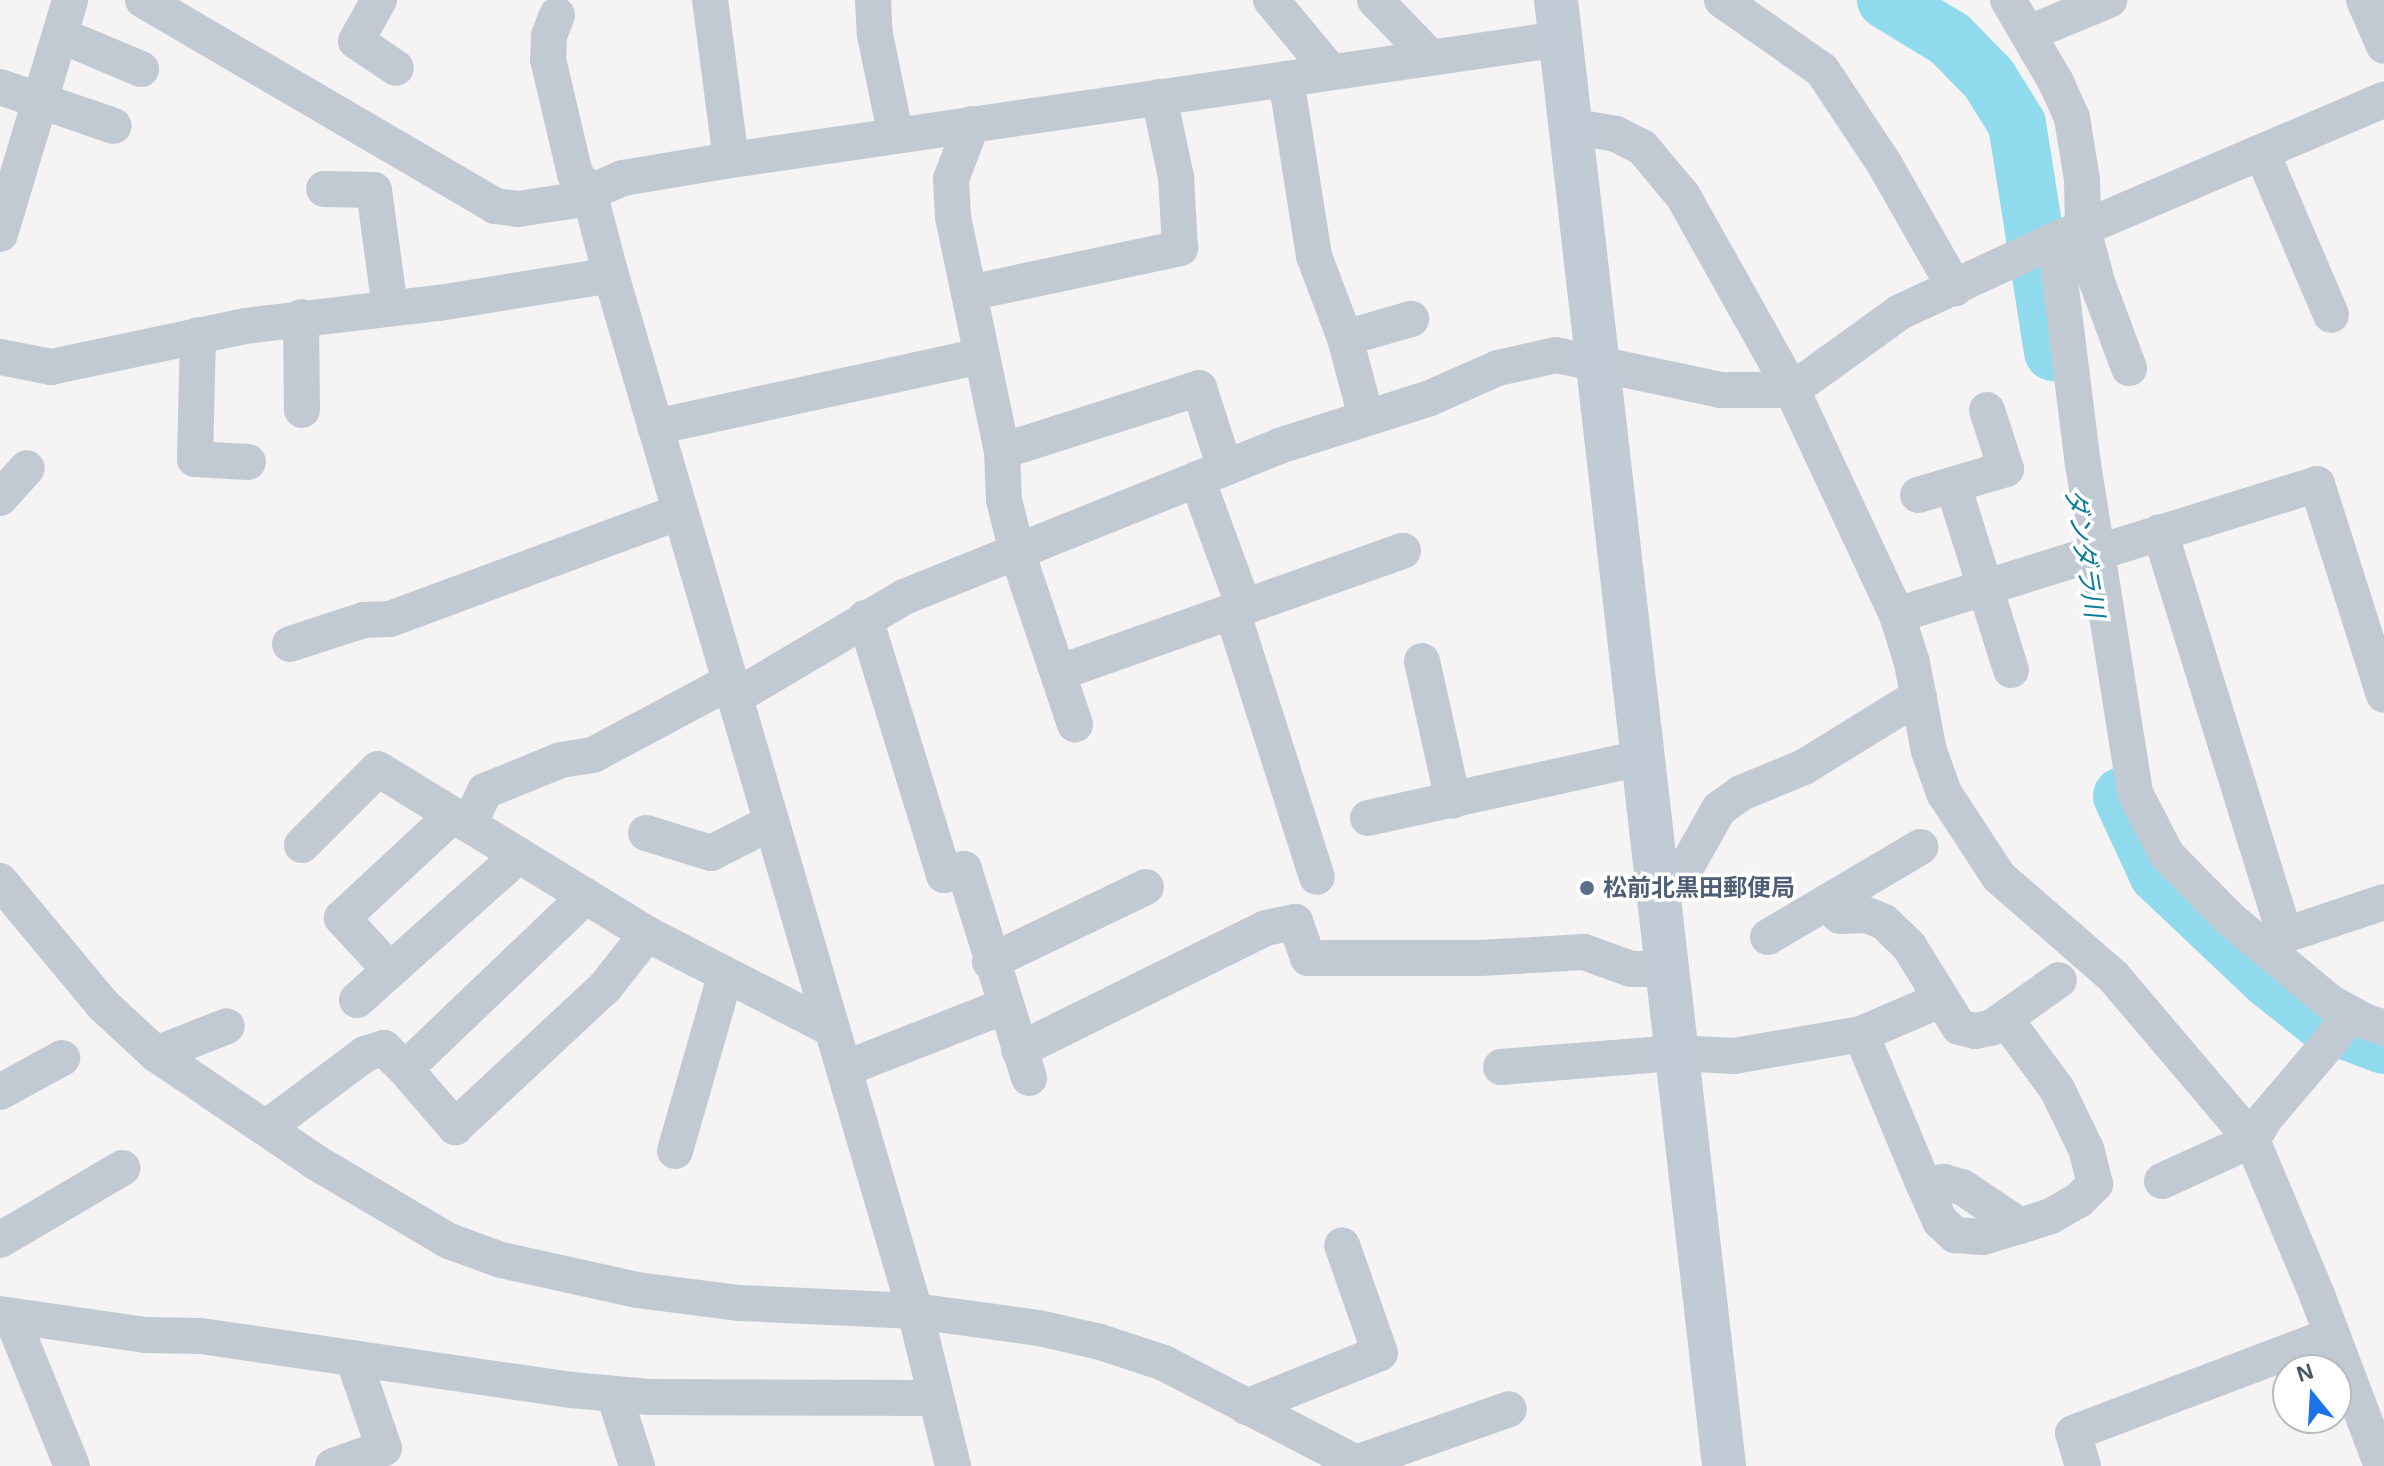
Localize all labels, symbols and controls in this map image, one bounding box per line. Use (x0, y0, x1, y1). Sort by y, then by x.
water label: ダンダラ川 (2058, 486, 2110, 620)
place label: 松前北黒田郵便局 (1603, 874, 1795, 902)
marker: 松前北黒田郵便局 (1578, 879, 1596, 897)
north arrow (2272, 1354, 2352, 1434)
text: N (2294, 1358, 2316, 1387)

